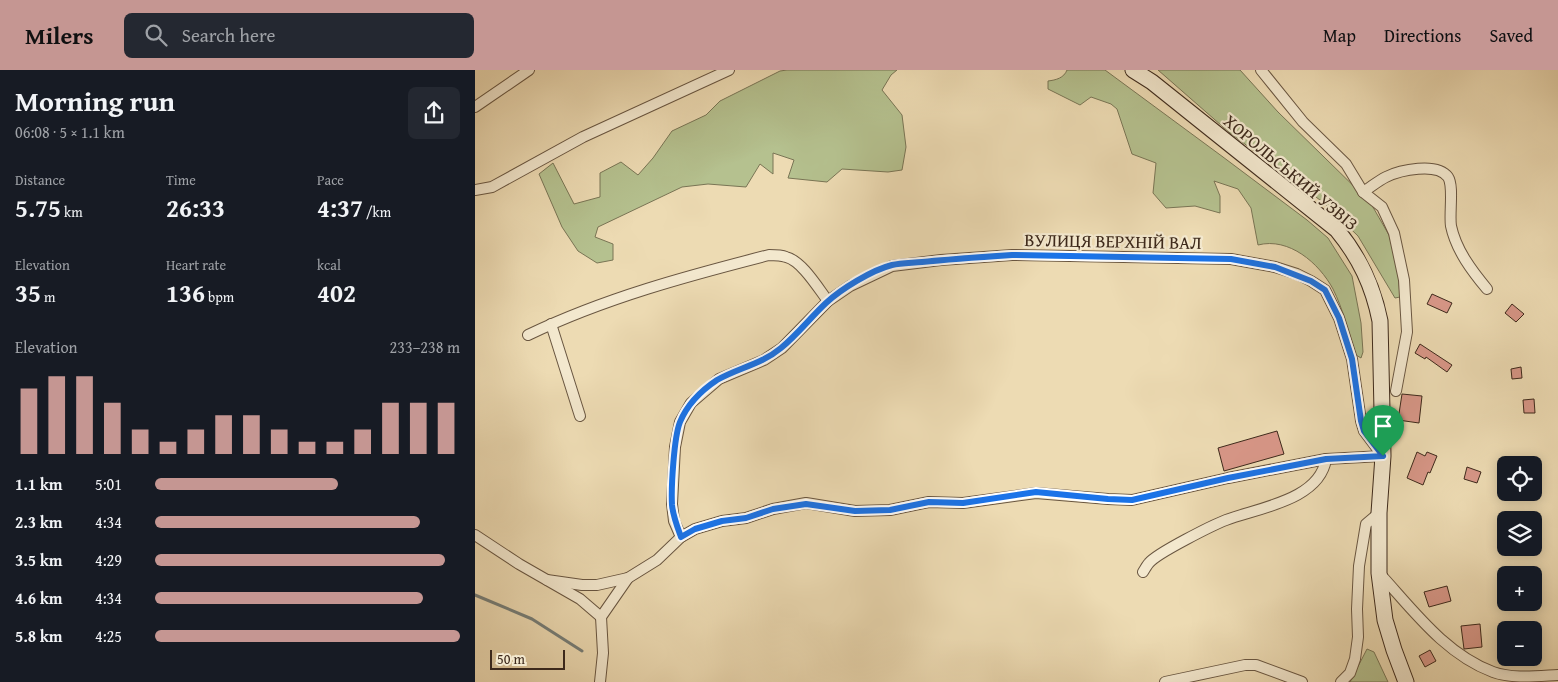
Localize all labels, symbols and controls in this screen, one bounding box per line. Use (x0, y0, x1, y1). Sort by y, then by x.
search box (124, 13, 474, 58)
text: Milers (25, 18, 94, 53)
icon: search (142, 21, 170, 49)
text: Search here (182, 21, 275, 49)
text: Map (1323, 22, 1356, 49)
text: Directions (1384, 22, 1461, 49)
text: Saved (1489, 22, 1533, 49)
text: Morning run (15, 80, 175, 121)
button: share (408, 87, 460, 139)
street label: ХОРОЛЬСЬКИЙ УЗВІЗ (1218, 107, 1364, 237)
text: 06:08 · 5 × 1.1 km (15, 120, 125, 144)
text: Distance (15, 170, 65, 190)
text: Time (166, 170, 196, 190)
text: Pace (317, 170, 344, 190)
text: 5.75 (15, 190, 61, 226)
text: 26:33 (166, 190, 225, 226)
text: 4:37 (317, 190, 363, 226)
text: km (61, 202, 83, 222)
text: /km (363, 202, 391, 222)
street label: ВУЛИЦЯ ВЕРХНІЙ ВАЛ (1024, 226, 1202, 256)
text: Elevation (15, 255, 70, 275)
text: Heart rate (166, 255, 226, 275)
text: kcal (317, 255, 341, 275)
text: 35 (15, 275, 41, 311)
text: 136 (166, 275, 205, 311)
text: 402 (317, 275, 356, 311)
text: m (41, 287, 55, 307)
text: bpm (205, 287, 234, 307)
text: Elevation (15, 335, 78, 359)
text: 233–238 m (390, 335, 460, 359)
pin (1362, 405, 1404, 456)
icon: arrive (1369, 412, 1397, 440)
map controls (1497, 456, 1542, 666)
button: locate (1497, 456, 1542, 501)
text: 1.1 km (15, 472, 62, 496)
text: 5:01 (95, 472, 122, 496)
text: 2.3 km (15, 510, 62, 534)
text: 4:34 (95, 510, 122, 534)
button: layers (1497, 511, 1542, 556)
text: 3.5 km (15, 548, 62, 572)
text: 4:29 (95, 548, 122, 572)
button: + (1497, 566, 1542, 611)
text: 4.6 km (15, 586, 62, 610)
text: 4:34 (95, 586, 122, 610)
button: − (1497, 621, 1542, 666)
text: 5.8 km (15, 624, 62, 648)
text: 4:25 (95, 624, 122, 648)
scale bar (490, 647, 565, 670)
text: 50 m (497, 649, 525, 669)

